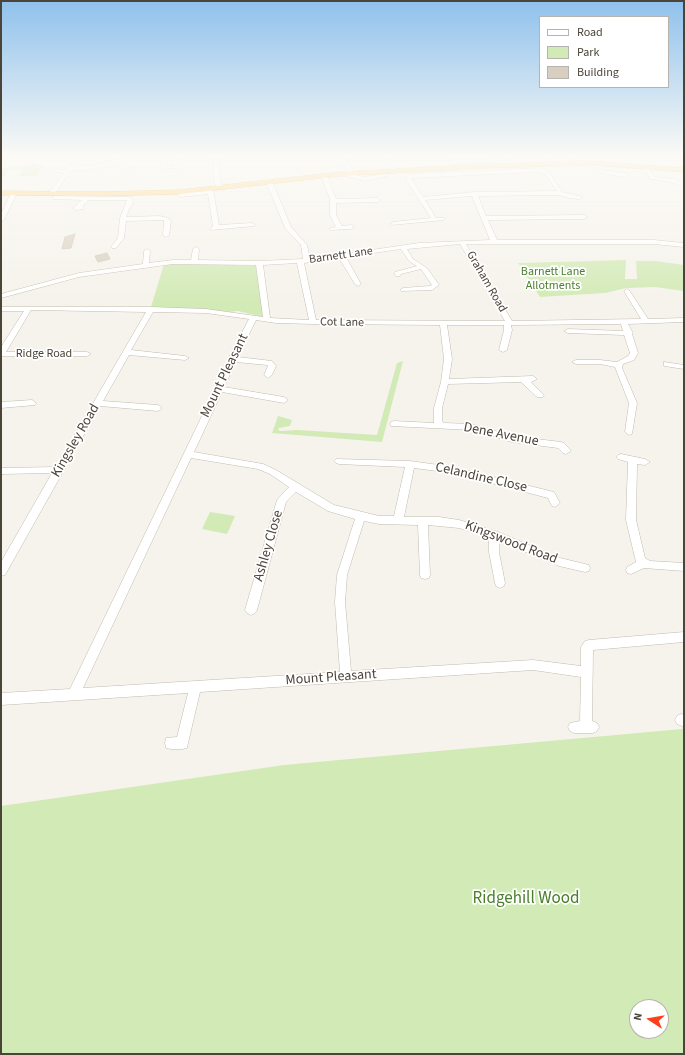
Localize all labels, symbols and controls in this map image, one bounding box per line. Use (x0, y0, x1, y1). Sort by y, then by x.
legend (539, 16, 669, 88)
text: Road (577, 24, 603, 41)
text: Park (577, 44, 599, 61)
text: Building (577, 64, 619, 81)
street label: Barnett Lane (308, 244, 374, 268)
street label: Graham Road (463, 249, 509, 315)
park label: Barnett Lane Allotments (521, 265, 585, 293)
street label: Cot Lane (320, 315, 364, 331)
street label: Mount Pleasant (197, 331, 253, 421)
street label: Ridge Road (16, 347, 72, 361)
street label: Kingsley Road (48, 401, 104, 481)
street label: Dene Avenue (462, 419, 540, 451)
street label: Celandine Close (433, 459, 529, 497)
street label: Ashley Close (251, 508, 287, 584)
street label: Kingswood Road (462, 518, 560, 568)
street label: Mount Pleasant (285, 666, 377, 690)
park label: Ridgehill Wood (473, 889, 579, 909)
north arrow (629, 999, 669, 1039)
text: N (630, 1011, 646, 1022)

